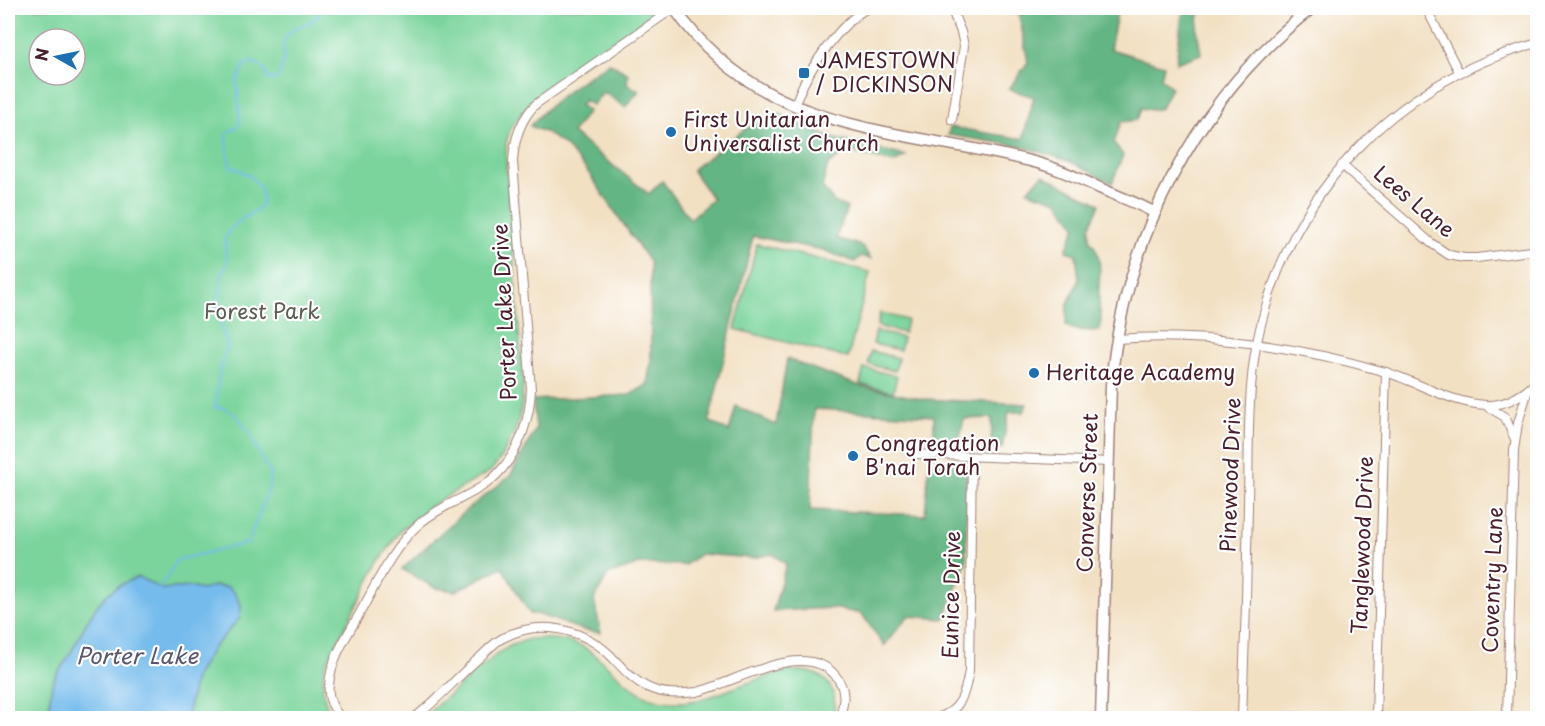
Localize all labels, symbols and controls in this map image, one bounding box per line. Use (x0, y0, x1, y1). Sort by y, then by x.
north arrow (27, 27, 87, 87)
place label: JAMESTOWN / DICKINSON (816, 43, 956, 99)
text: N (28, 46, 54, 63)
marker: JAMESTOWN / DICKINSON (797, 66, 811, 80)
place label: First Unitarian Universalist Church (683, 102, 879, 158)
marker: First Unitarian Universalist Church (664, 125, 678, 139)
street label: Lees Lane (1368, 157, 1463, 244)
street label: Porter Lake Drive (482, 223, 524, 401)
park label: Forest Park (204, 294, 320, 326)
place label: Heritage Academy (1046, 355, 1235, 387)
marker: Heritage Academy (1027, 366, 1041, 380)
street label: Pinewood Drive (1210, 397, 1248, 553)
street label: Converse Street (1067, 413, 1105, 573)
place label: Congregation B'nai Torah (865, 426, 999, 482)
marker: Congregation B'nai Torah (846, 449, 860, 463)
street label: Tanglewood Drive (1342, 455, 1380, 634)
street label: Coventry Lane (1472, 506, 1510, 654)
street label: Eunice Drive (933, 531, 967, 659)
water label: Porter Lake (76, 638, 199, 671)

